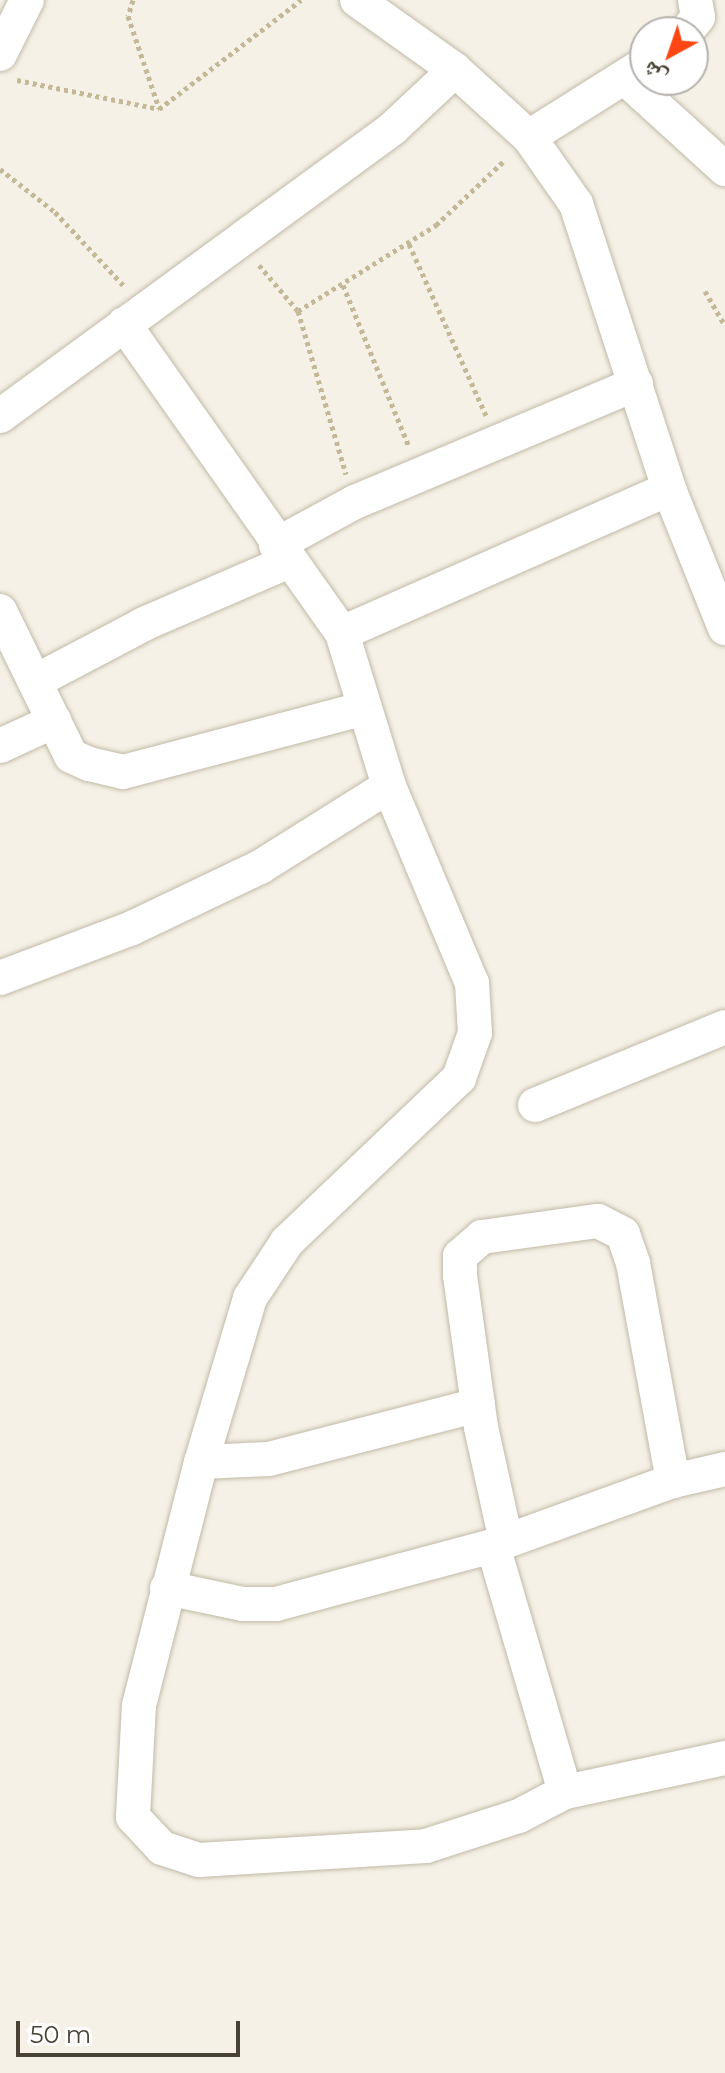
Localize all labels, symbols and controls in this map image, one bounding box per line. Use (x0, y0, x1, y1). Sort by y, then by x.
north arrow (629, 16, 709, 96)
text: ش (637, 55, 672, 91)
scale bar (20, 2005, 244, 2055)
text: 50 m (30, 2020, 91, 2049)

